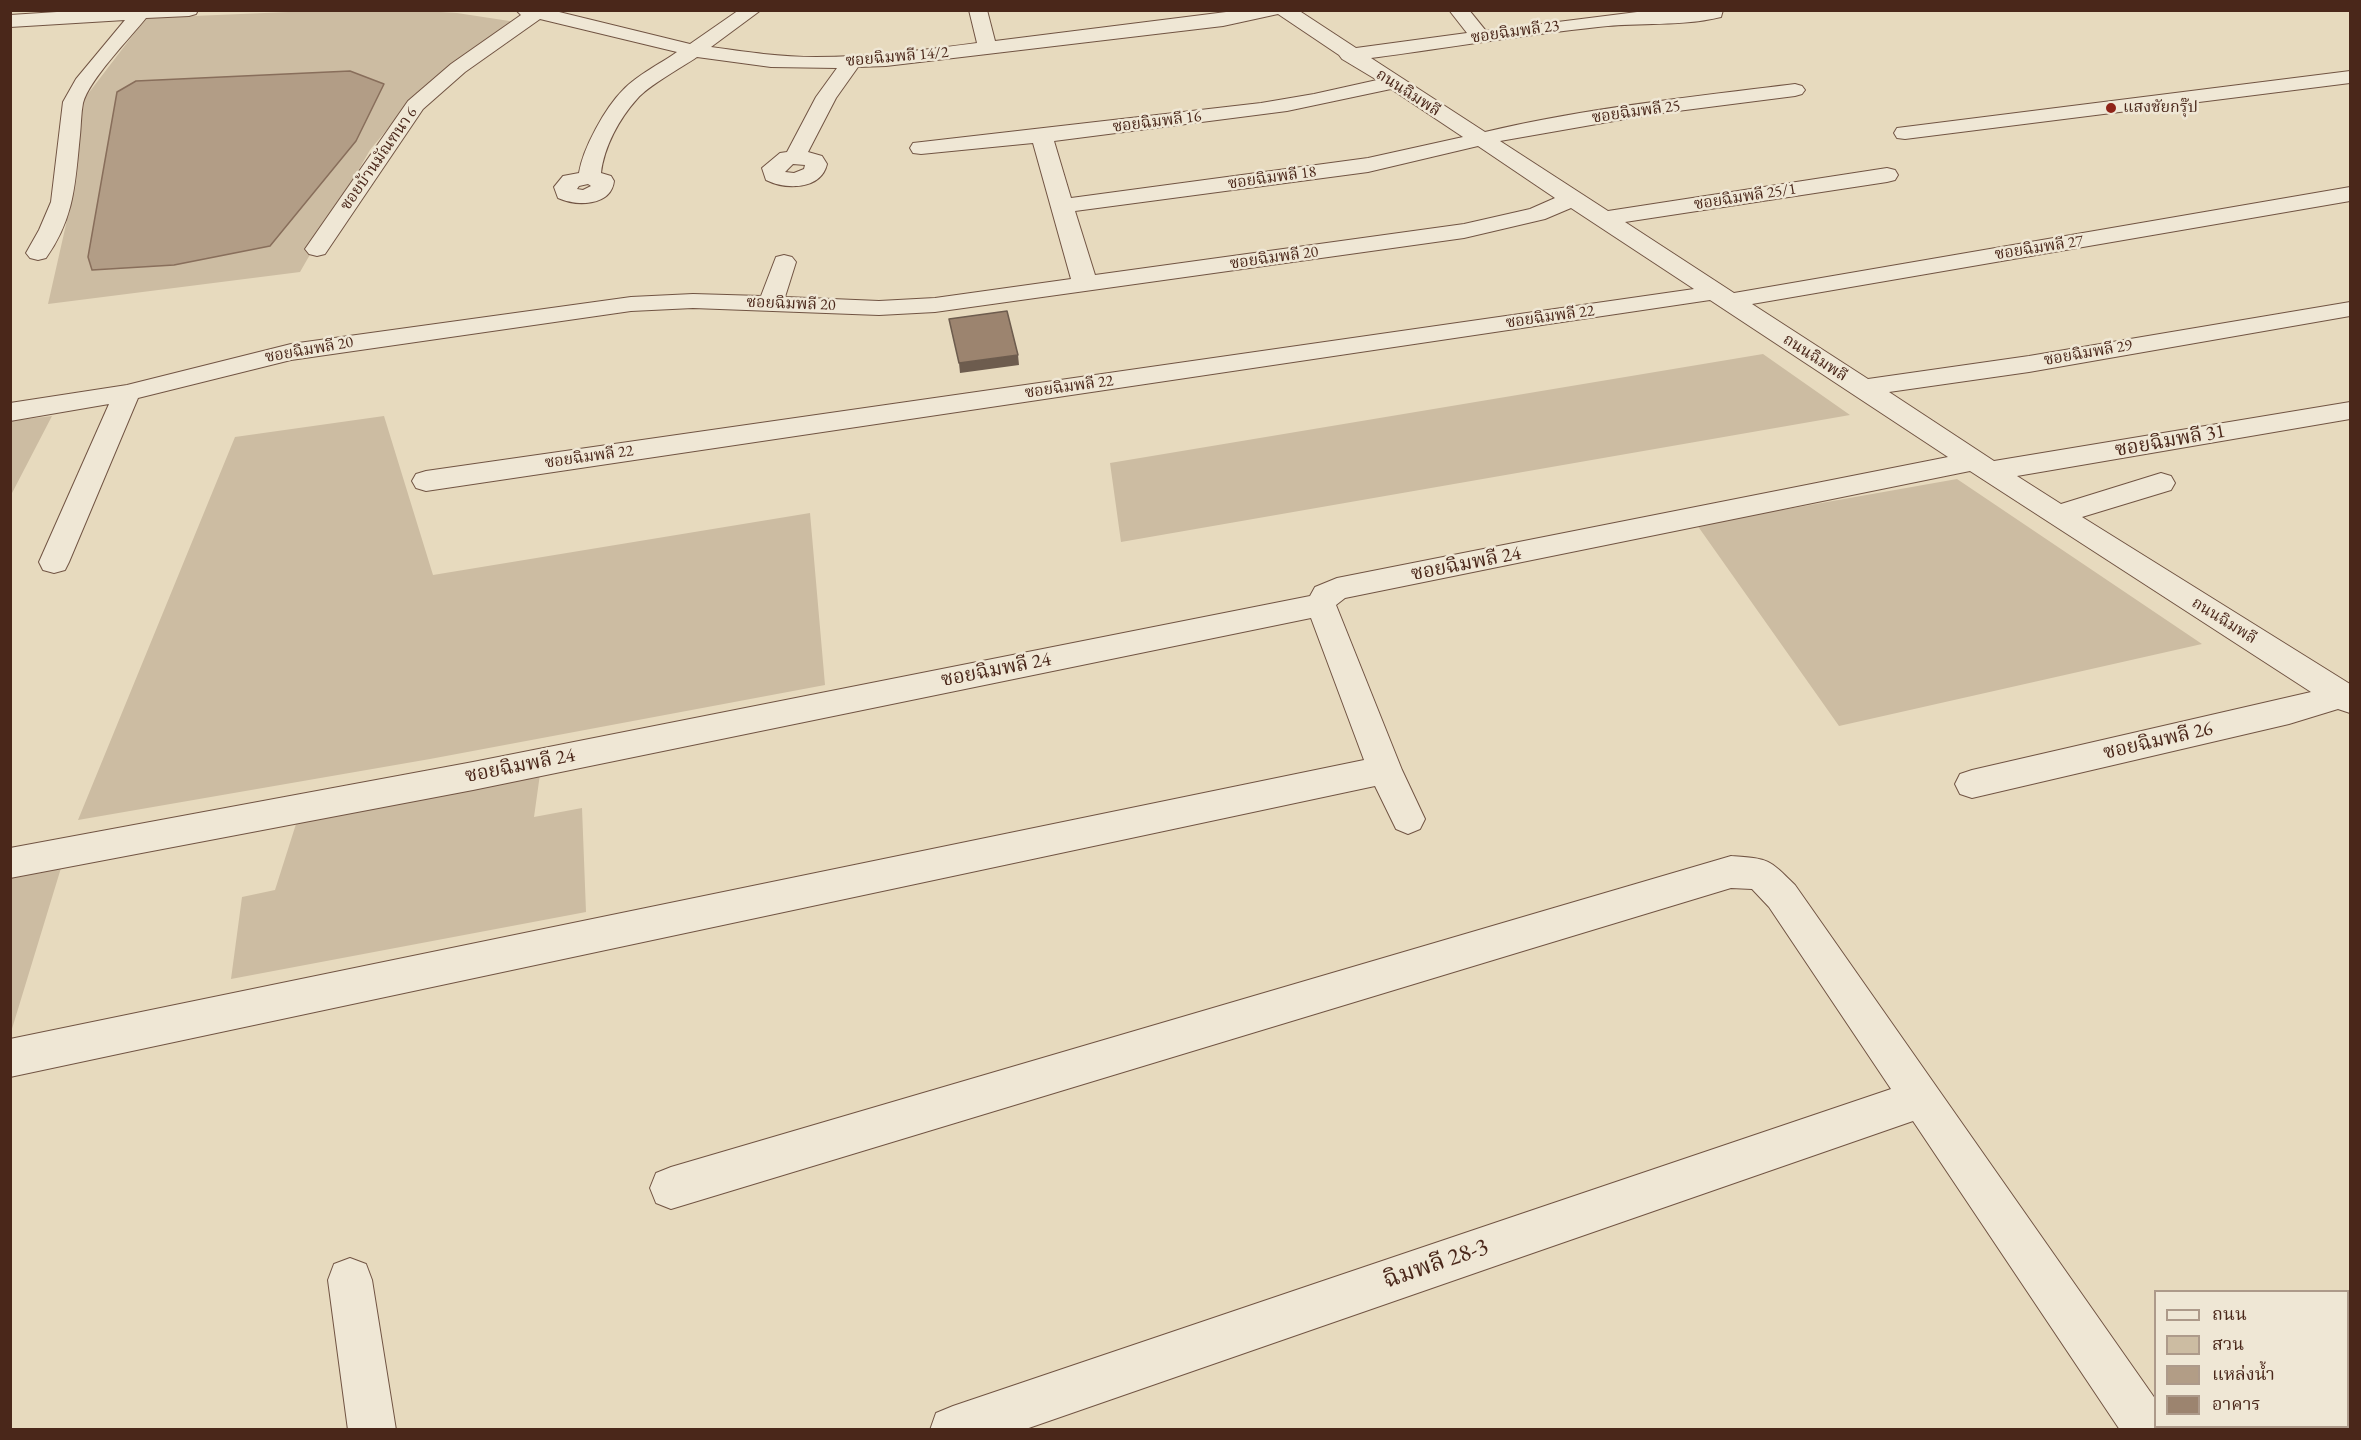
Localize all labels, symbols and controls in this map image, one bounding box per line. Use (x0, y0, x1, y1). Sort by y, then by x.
street label: ซอยฉิมพลี 23 (1469, 16, 1561, 48)
street label: ซอยฉิมพลี 14/2 (845, 43, 949, 71)
street label: ถนนฉิมพลี (1372, 65, 1444, 121)
street label: ซอยฉิมพลี 25 (1590, 96, 1682, 128)
place label: แสงชัยกรุ๊ป (2123, 98, 2198, 118)
marker: แสงชัยกรุ๊ป (2104, 101, 2118, 115)
street label: ซอยบ้านมัณฑนา 6 (336, 104, 422, 214)
street label: ซอยฉิมพลี 16 (1112, 107, 1202, 137)
street label: ซอยฉิมพลี 18 (1226, 162, 1318, 194)
street label: ซอยฉิมพลี 25/1 (1692, 179, 1798, 215)
street label: ซอยฉิมพลี 27 (1993, 232, 2085, 264)
street label: ซอยฉิมพลี 20 (1228, 242, 1320, 274)
street label: ซอยฉิมพลี 20 (746, 293, 836, 315)
street label: ซอยฉิมพลี 22 (1504, 301, 1596, 333)
street label: ถนนฉิมพลี (1779, 330, 1851, 386)
street label: ซอยฉิมพลี 20 (263, 333, 355, 367)
street label: ซอยฉิมพลี 29 (2042, 336, 2134, 370)
street label: ซอยฉิมพลี 22 (1023, 371, 1115, 403)
street label: ซอยฉิมพลี 31 (2113, 419, 2227, 463)
street label: ซอยฉิมพลี 22 (543, 441, 635, 473)
street label: ซอยฉิมพลี 24 (1409, 542, 1523, 586)
street label: ถนนฉิมพลี (2188, 594, 2260, 648)
street label: ซอยฉิมพลี 24 (939, 648, 1053, 692)
street label: ซอยฉิมพลี 26 (2101, 717, 2215, 765)
street label: ซอยฉิมพลี 24 (463, 744, 577, 788)
street label: ฉิมพลี 28-3 (1380, 1233, 1492, 1295)
legend (2154, 1290, 2349, 1428)
text: ถนน (2212, 1302, 2247, 1325)
text: สวน (2212, 1332, 2244, 1355)
text: แหล่งน้ำ (2212, 1362, 2275, 1385)
text: อาคาร (2212, 1392, 2261, 1415)

